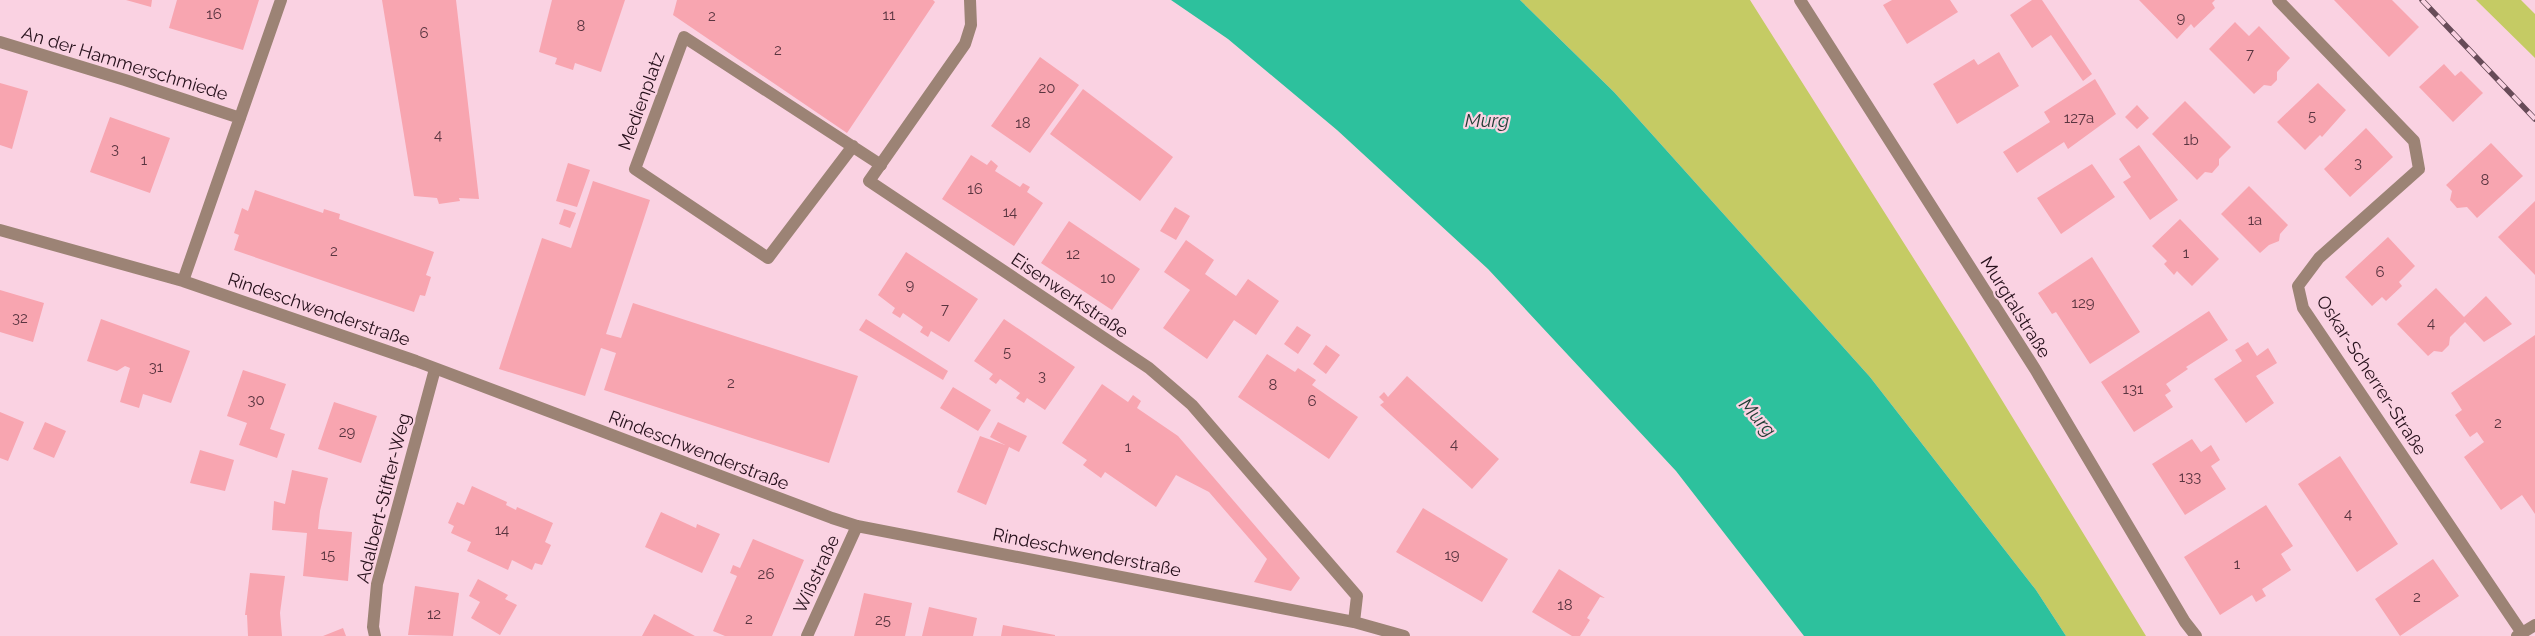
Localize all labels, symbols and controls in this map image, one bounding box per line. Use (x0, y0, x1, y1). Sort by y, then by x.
house number: 16 (206, 5, 222, 23)
house number: 11 (883, 6, 896, 24)
house number: 2 (708, 7, 716, 25)
house number: 9 (2177, 9, 2186, 27)
house number: 8 (577, 17, 586, 35)
street label: An der Hammerschmiede (19, 22, 231, 105)
house number: 6 (419, 24, 429, 42)
house number: 2 (774, 41, 782, 59)
house number: 7 (2246, 45, 2254, 63)
street label: Medienplatz (614, 49, 669, 153)
house number: 20 (1039, 79, 1056, 97)
house number: 5 (2308, 107, 2316, 125)
water label: Murg (1465, 109, 1509, 131)
house number: 127a (2064, 109, 2094, 127)
house number: 18 (1015, 114, 1031, 132)
house number: 4 (434, 126, 442, 144)
house number: 1b (2183, 131, 2199, 149)
house number: 3 (111, 140, 119, 158)
house number: 1 (141, 151, 148, 169)
house number: 3 (2354, 154, 2362, 172)
house number: 8 (2481, 171, 2490, 189)
house number: 16 (967, 180, 983, 198)
house number: 14 (1003, 203, 1017, 221)
house number: 1a (2248, 211, 2262, 229)
house number: 2 (330, 242, 338, 260)
house number: 1 (2183, 244, 2190, 262)
house number: 12 (1066, 245, 1080, 263)
street label: Eisenwerkstraße (1008, 248, 1133, 342)
street label: Murgtalstraße (1976, 252, 2056, 362)
house number: 6 (2375, 263, 2385, 281)
street label: Rindeschwenderstraße (225, 268, 413, 350)
house number: 10 (1100, 269, 1116, 287)
house number: 9 (906, 276, 915, 294)
street label: Oskar-Scherrer-Straße (2312, 291, 2432, 459)
house number: 129 (2071, 294, 2095, 312)
house number: 7 (941, 300, 949, 318)
house number: 32 (12, 309, 28, 327)
house number: 4 (2427, 314, 2435, 332)
house number: 5 (1003, 343, 1011, 361)
house number: 31 (149, 358, 164, 376)
house number: 3 (1038, 367, 1046, 385)
house number: 2 (727, 374, 735, 392)
house number: 8 (1269, 376, 1278, 394)
house number: 131 (2123, 380, 2144, 398)
house number: 30 (247, 391, 265, 409)
house number: 6 (1307, 392, 1317, 410)
water label: Murg (1735, 393, 1781, 441)
street label: Rindeschwenderstraße (606, 406, 793, 494)
street label: Adalbert-Stifter-Weg (352, 411, 414, 585)
house number: 2 (2494, 414, 2502, 432)
house number: 29 (339, 423, 356, 441)
house number: 4 (1450, 435, 1458, 453)
house number: 1 (1125, 438, 1132, 456)
house number: 133 (2179, 468, 2201, 486)
house number: 4 (2344, 505, 2352, 523)
house number: 14 (495, 521, 509, 539)
street label: Rindeschwenderstraße (991, 523, 1183, 581)
street label: Wißstraße (789, 531, 843, 616)
house number: 15 (321, 546, 335, 564)
house number: 19 (1444, 546, 1460, 564)
house number: 1 (2234, 555, 2241, 573)
house number: 26 (758, 565, 774, 583)
house number: 2 (2413, 588, 2421, 606)
house number: 18 (1557, 596, 1573, 614)
house number: 12 (427, 605, 441, 623)
house number: 2 (745, 610, 753, 628)
house number: 25 (875, 611, 891, 629)

